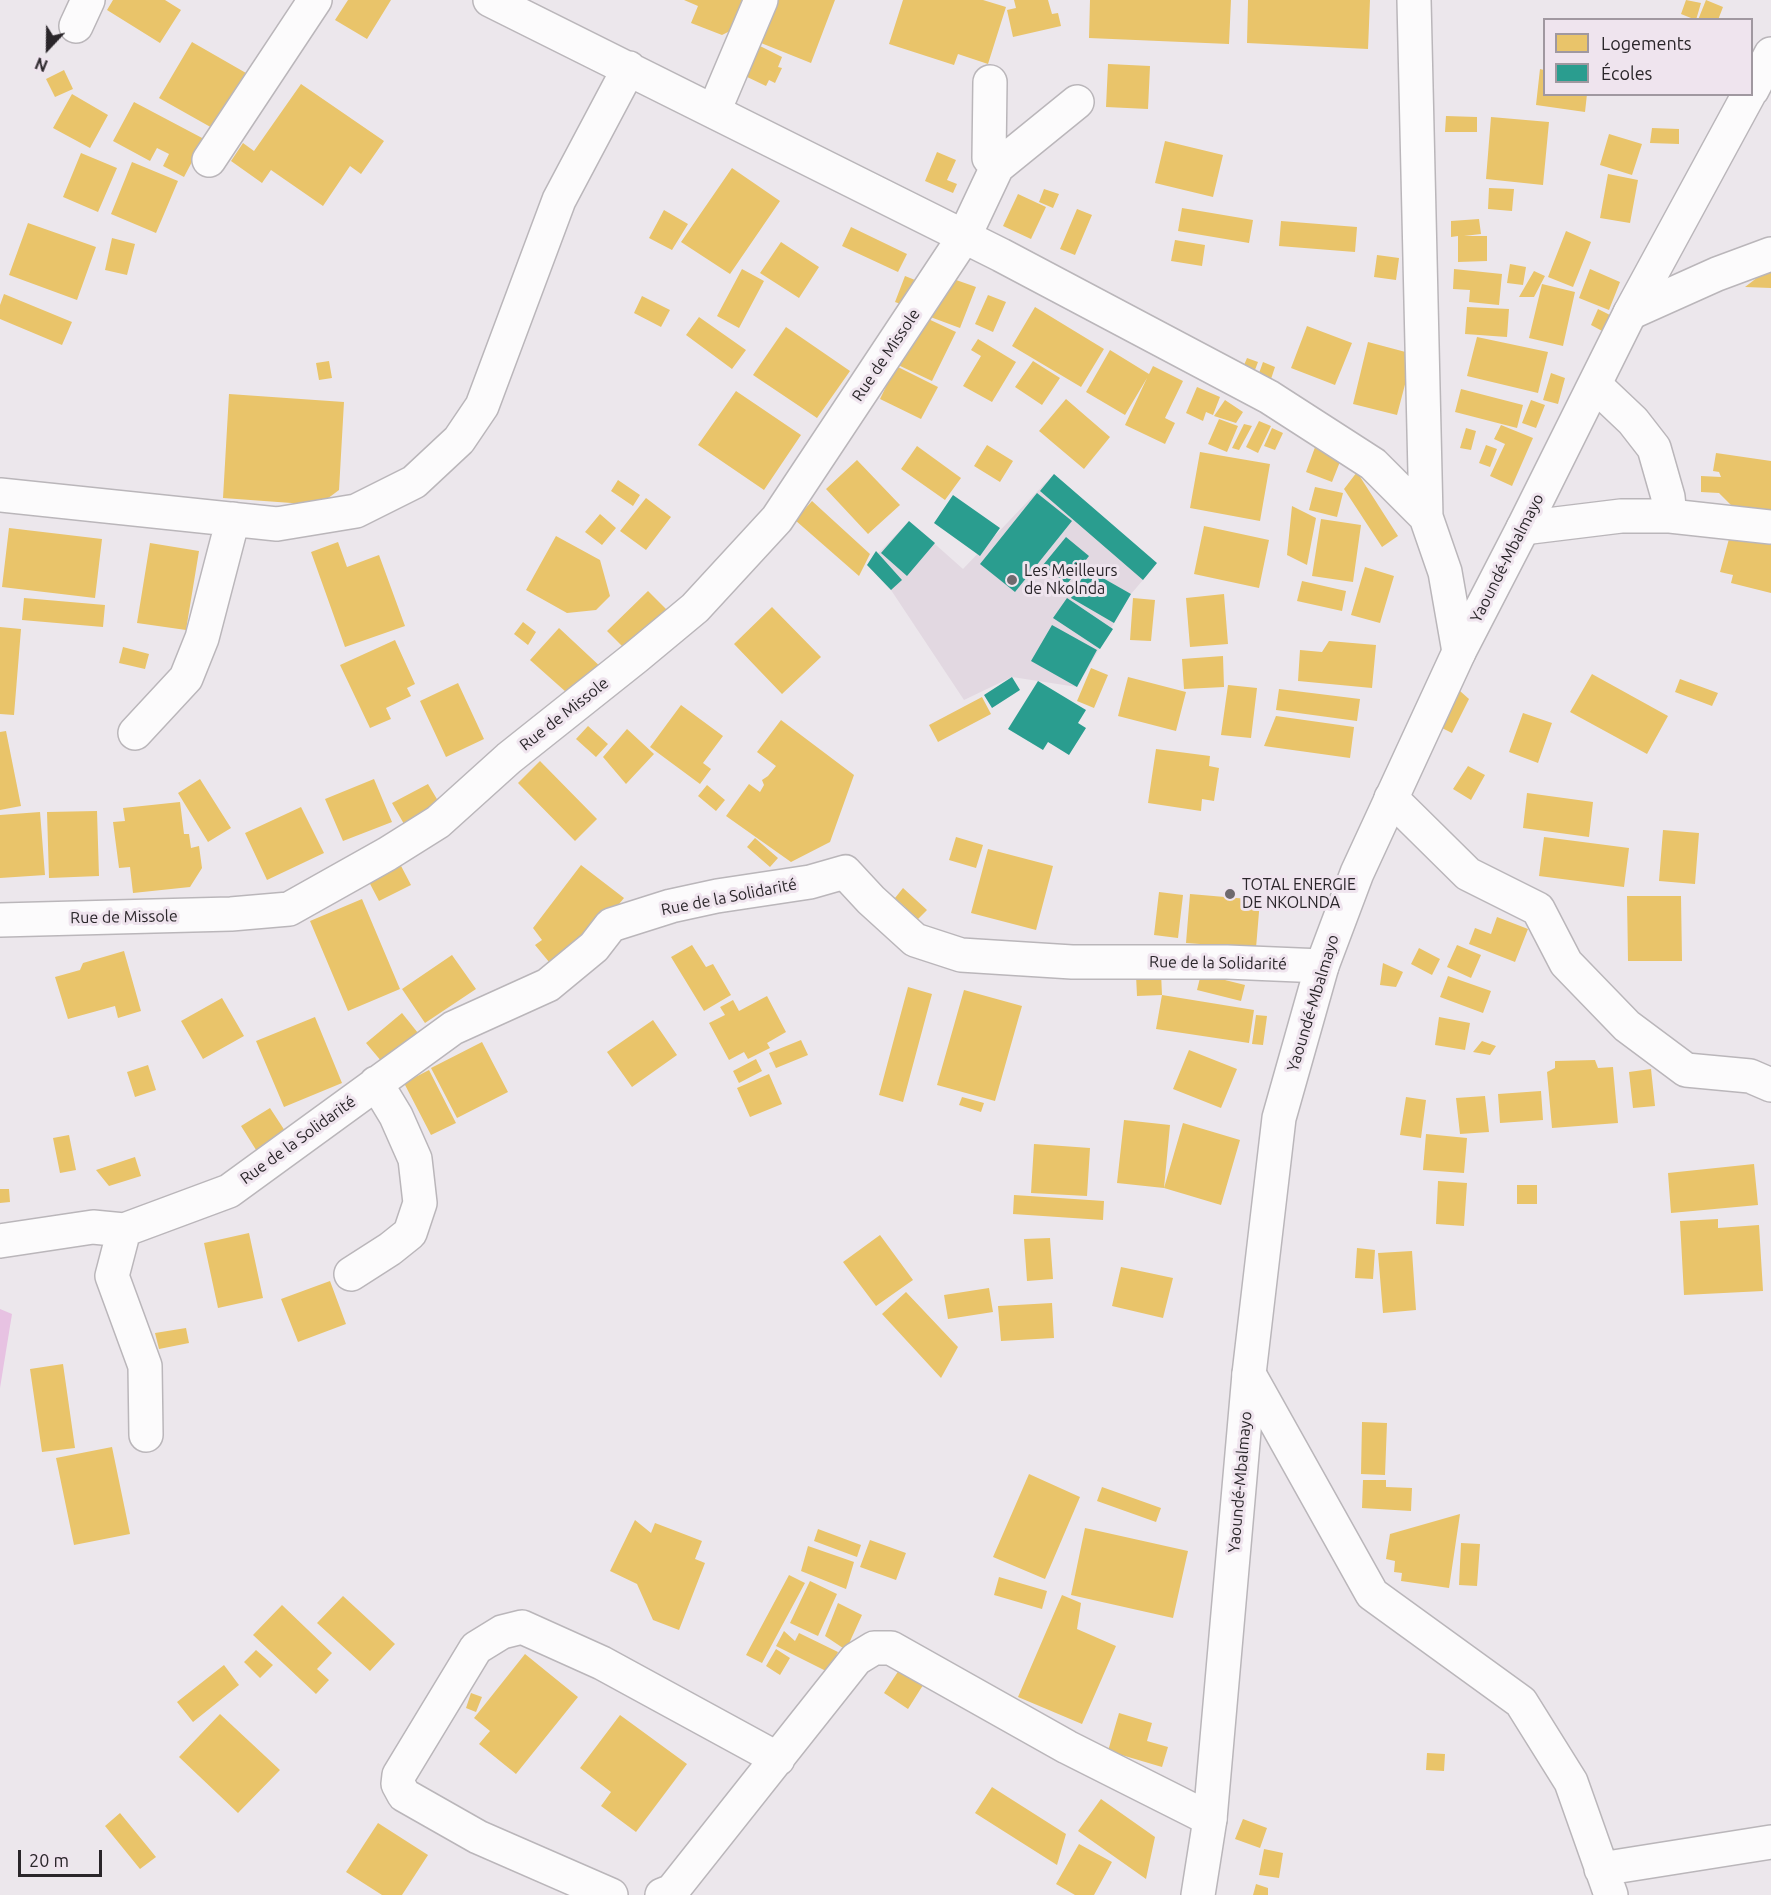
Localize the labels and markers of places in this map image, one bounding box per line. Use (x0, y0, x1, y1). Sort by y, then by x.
place label: Les Meilleurs de Nkolnda (1024, 561, 1118, 599)
marker: Les Meilleurs de Nkolnda (1005, 573, 1019, 587)
place label: TOTAL ENERGIE DE NKOLNDA (1242, 875, 1356, 913)
marker: TOTAL ENERGIE DE NKOLNDA (1223, 887, 1237, 901)

